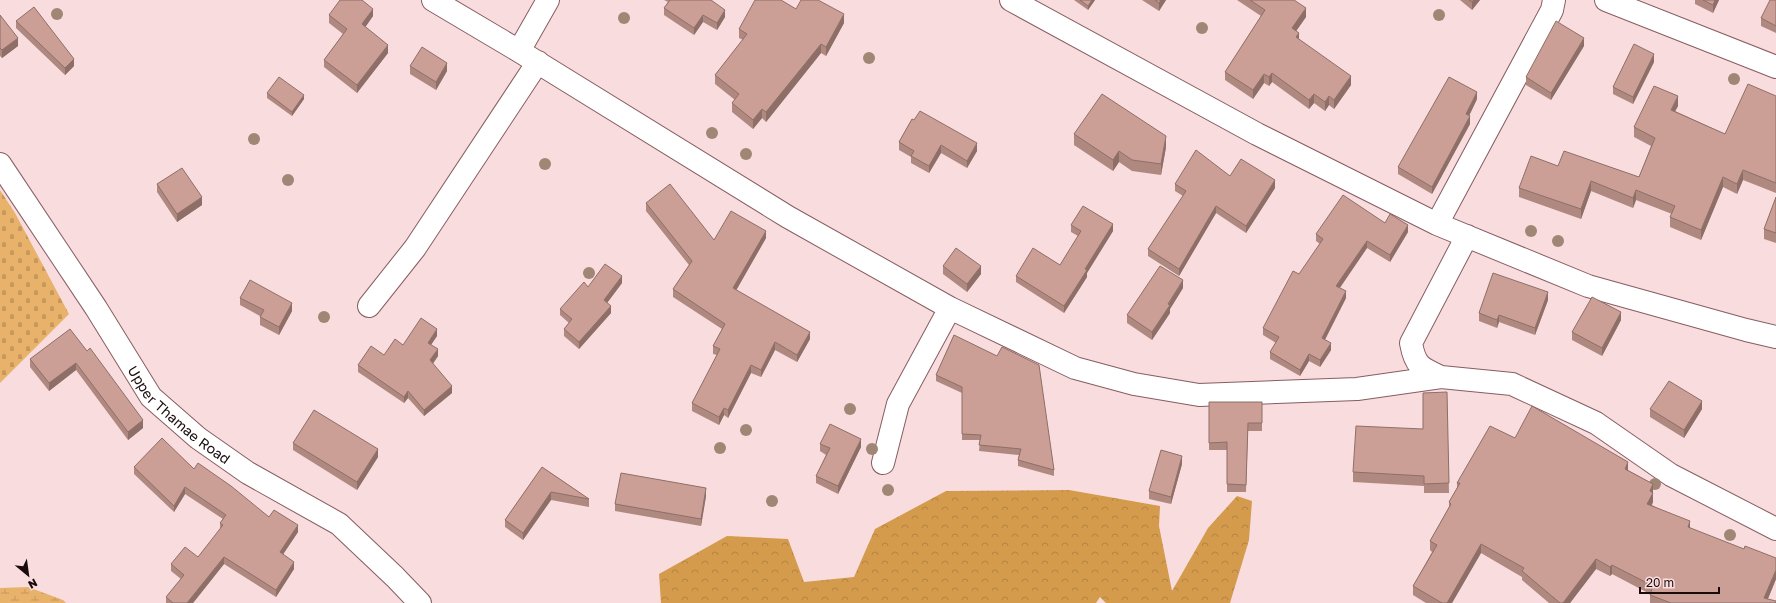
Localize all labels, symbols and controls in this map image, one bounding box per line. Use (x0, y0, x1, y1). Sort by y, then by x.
street label: Upper Thamae Road (125, 362, 234, 467)
north arrow (8, 555, 48, 595)
scale bar (1640, 569, 1719, 595)
text: 20 m (1646, 575, 1674, 590)
text: N (26, 576, 40, 592)

